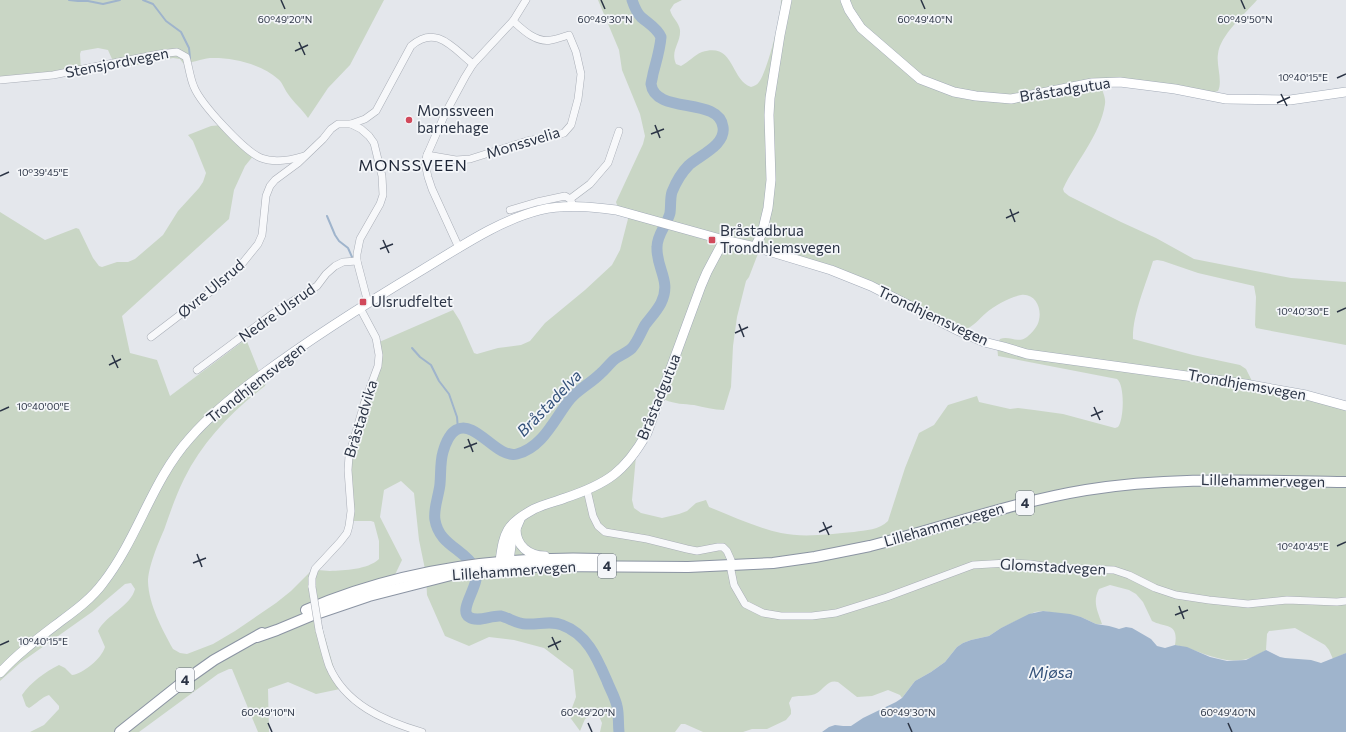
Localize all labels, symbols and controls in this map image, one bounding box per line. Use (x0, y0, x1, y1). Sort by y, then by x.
text: 60°49'20"N (258, 13, 312, 25)
text: 60°49'30"N (578, 13, 632, 25)
text: 60°49'40"N (897, 13, 953, 25)
text: 60°49'50"N (1218, 13, 1272, 25)
street label: Stensjordvegen (64, 43, 170, 81)
text: 10°40'15"E (1278, 71, 1328, 83)
street label: Bråstadgutua (1018, 73, 1111, 105)
place label: Monssveen barnehage (417, 101, 494, 136)
marker: Monssveen barnehage (404, 115, 414, 125)
street label: Monssvelia (484, 122, 562, 162)
district label: MONSSVEEN (358, 155, 468, 174)
text: 10°39'45"E (18, 166, 68, 178)
place label: Bråstadbrua Trondhjemsvegen (720, 221, 840, 256)
marker: Bråstadbrua Trondhjemsvegen (707, 235, 717, 245)
street label: Øvre Ulsrud (174, 255, 247, 321)
street label: Nedre Ulsrud (235, 279, 318, 345)
street label: Trondhjemsvegen (875, 282, 992, 349)
place label: Ulsrudfeltet (371, 292, 453, 310)
marker: Ulsrudfeltet (358, 297, 368, 307)
text: 10°40'30"E (1277, 305, 1329, 317)
street label: Trondhjemsvegen (202, 338, 308, 426)
street label: Bråstadgutua (633, 351, 684, 442)
water label: Bråstadelva (512, 365, 585, 440)
street label: Trondhjemsvegen (1186, 365, 1308, 403)
street label: Bråstadvika (340, 378, 380, 460)
text: 10°40'00"E (17, 400, 69, 412)
street label: Lillehammervegen (1201, 470, 1325, 490)
road number: 4 (1016, 491, 1034, 515)
street label: Lillehammervegen (881, 498, 1006, 550)
text: 10°40'45"E (1277, 540, 1329, 552)
road number: 4 (598, 554, 616, 578)
street label: Glomstadvegen (1000, 554, 1107, 578)
street label: Lillehammervegen (451, 557, 577, 583)
text: 10°40'15"E (18, 635, 68, 647)
water label: Mjøsa (1029, 662, 1073, 681)
road number: 4 (176, 668, 194, 692)
text: 60°49'10"N (241, 706, 295, 718)
text: 60°49'20"N (561, 706, 615, 718)
text: 60°49'30"N (881, 706, 935, 718)
text: 60°49'40"N (1200, 706, 1256, 718)

